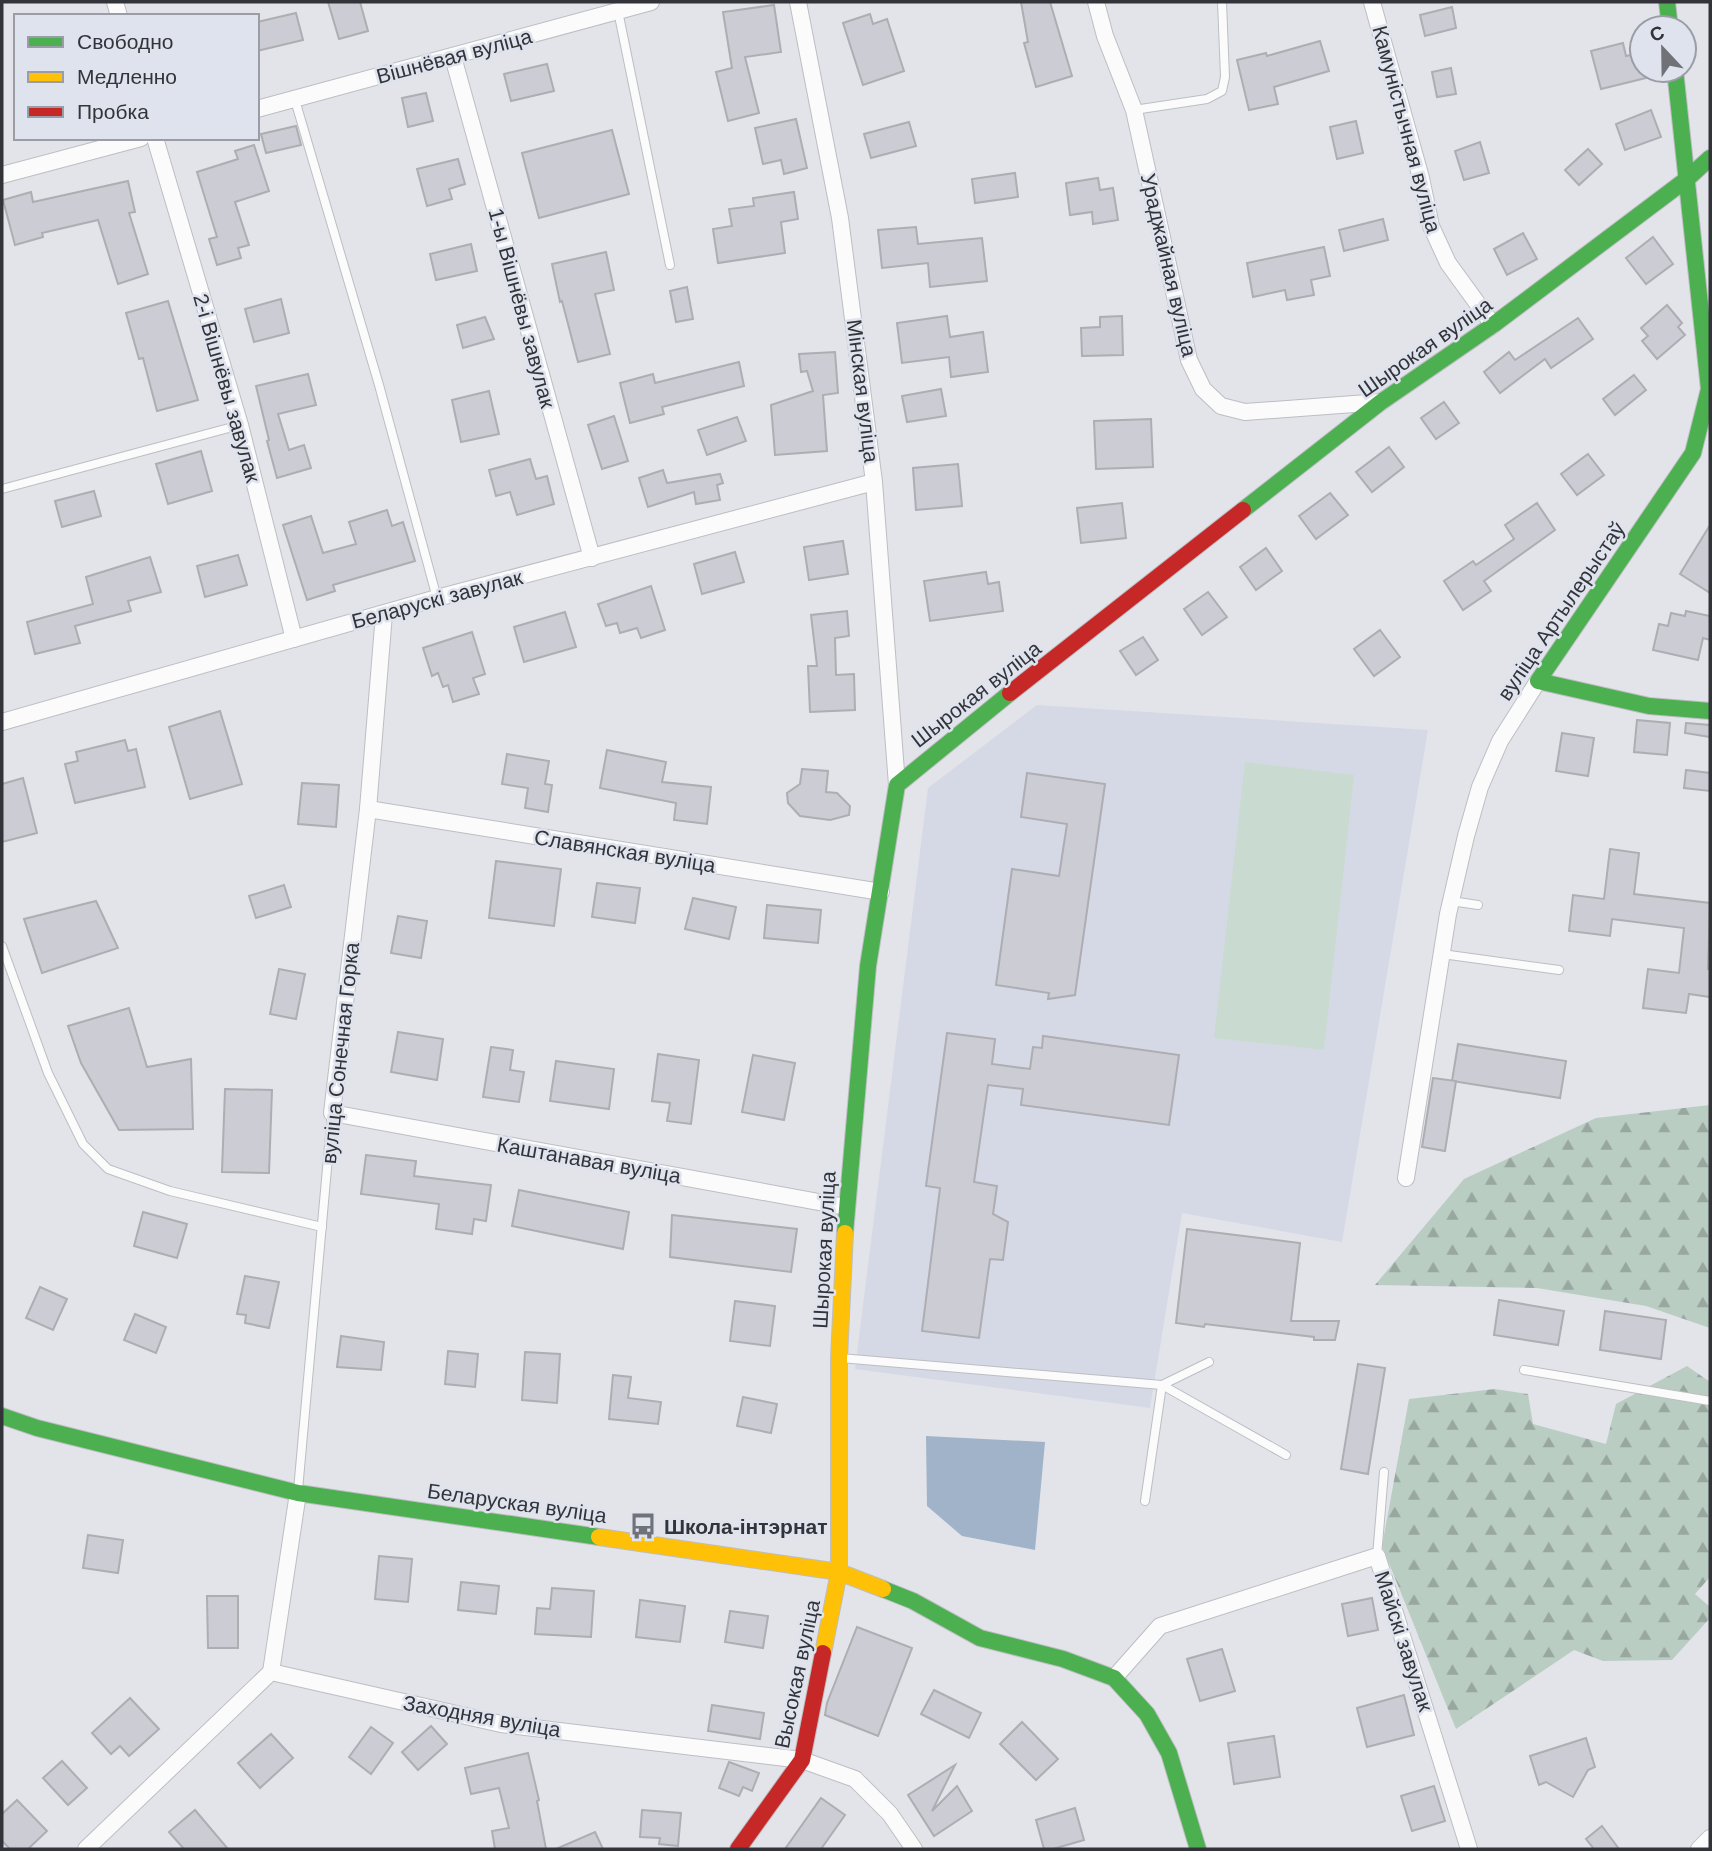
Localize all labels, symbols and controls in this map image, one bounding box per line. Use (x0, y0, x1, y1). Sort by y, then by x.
legend (14, 14, 259, 140)
north arrow (1628, 14, 1698, 84)
text: С (1647, 21, 1667, 46)
street label: Камуністычная вуліца (1368, 23, 1446, 235)
street label: Вішнёвая вуліца (374, 24, 535, 88)
text: Свободно (77, 30, 174, 53)
text: Медленно (77, 65, 177, 88)
text: Пробка (77, 100, 149, 123)
street label: Ураджайная вуліца (1137, 171, 1201, 359)
street label: 1-ы Вішнёвы завулак (484, 206, 560, 411)
street label: 2-і Вішнёвы завулак (189, 291, 265, 486)
street label: Шырокая вуліца (1354, 292, 1496, 402)
street label: Мінская вуліца (843, 318, 883, 464)
street label: вуліца Артылерыстаў (1493, 517, 1629, 704)
street label: Беларускі завулак (349, 565, 526, 633)
street label: Шырокая вуліца (907, 636, 1045, 752)
street label: Славянская вуліца (533, 825, 718, 877)
street label: вуліца Сонечная Горка (317, 941, 363, 1165)
street label: Каштанавая вуліца (495, 1133, 683, 1188)
street label: Шырокая вуліца (808, 1170, 840, 1329)
street label: Беларуская вуліца (426, 1479, 608, 1527)
bus stop icon: Школа-інтэрнат (628, 1511, 658, 1541)
place label: Школа-інтэрнат (664, 1515, 828, 1538)
street label: Майскі завулак (1370, 1568, 1438, 1715)
street label: Высокая вуліца (770, 1597, 824, 1750)
street label: Заходняя вуліца (401, 1691, 563, 1741)

